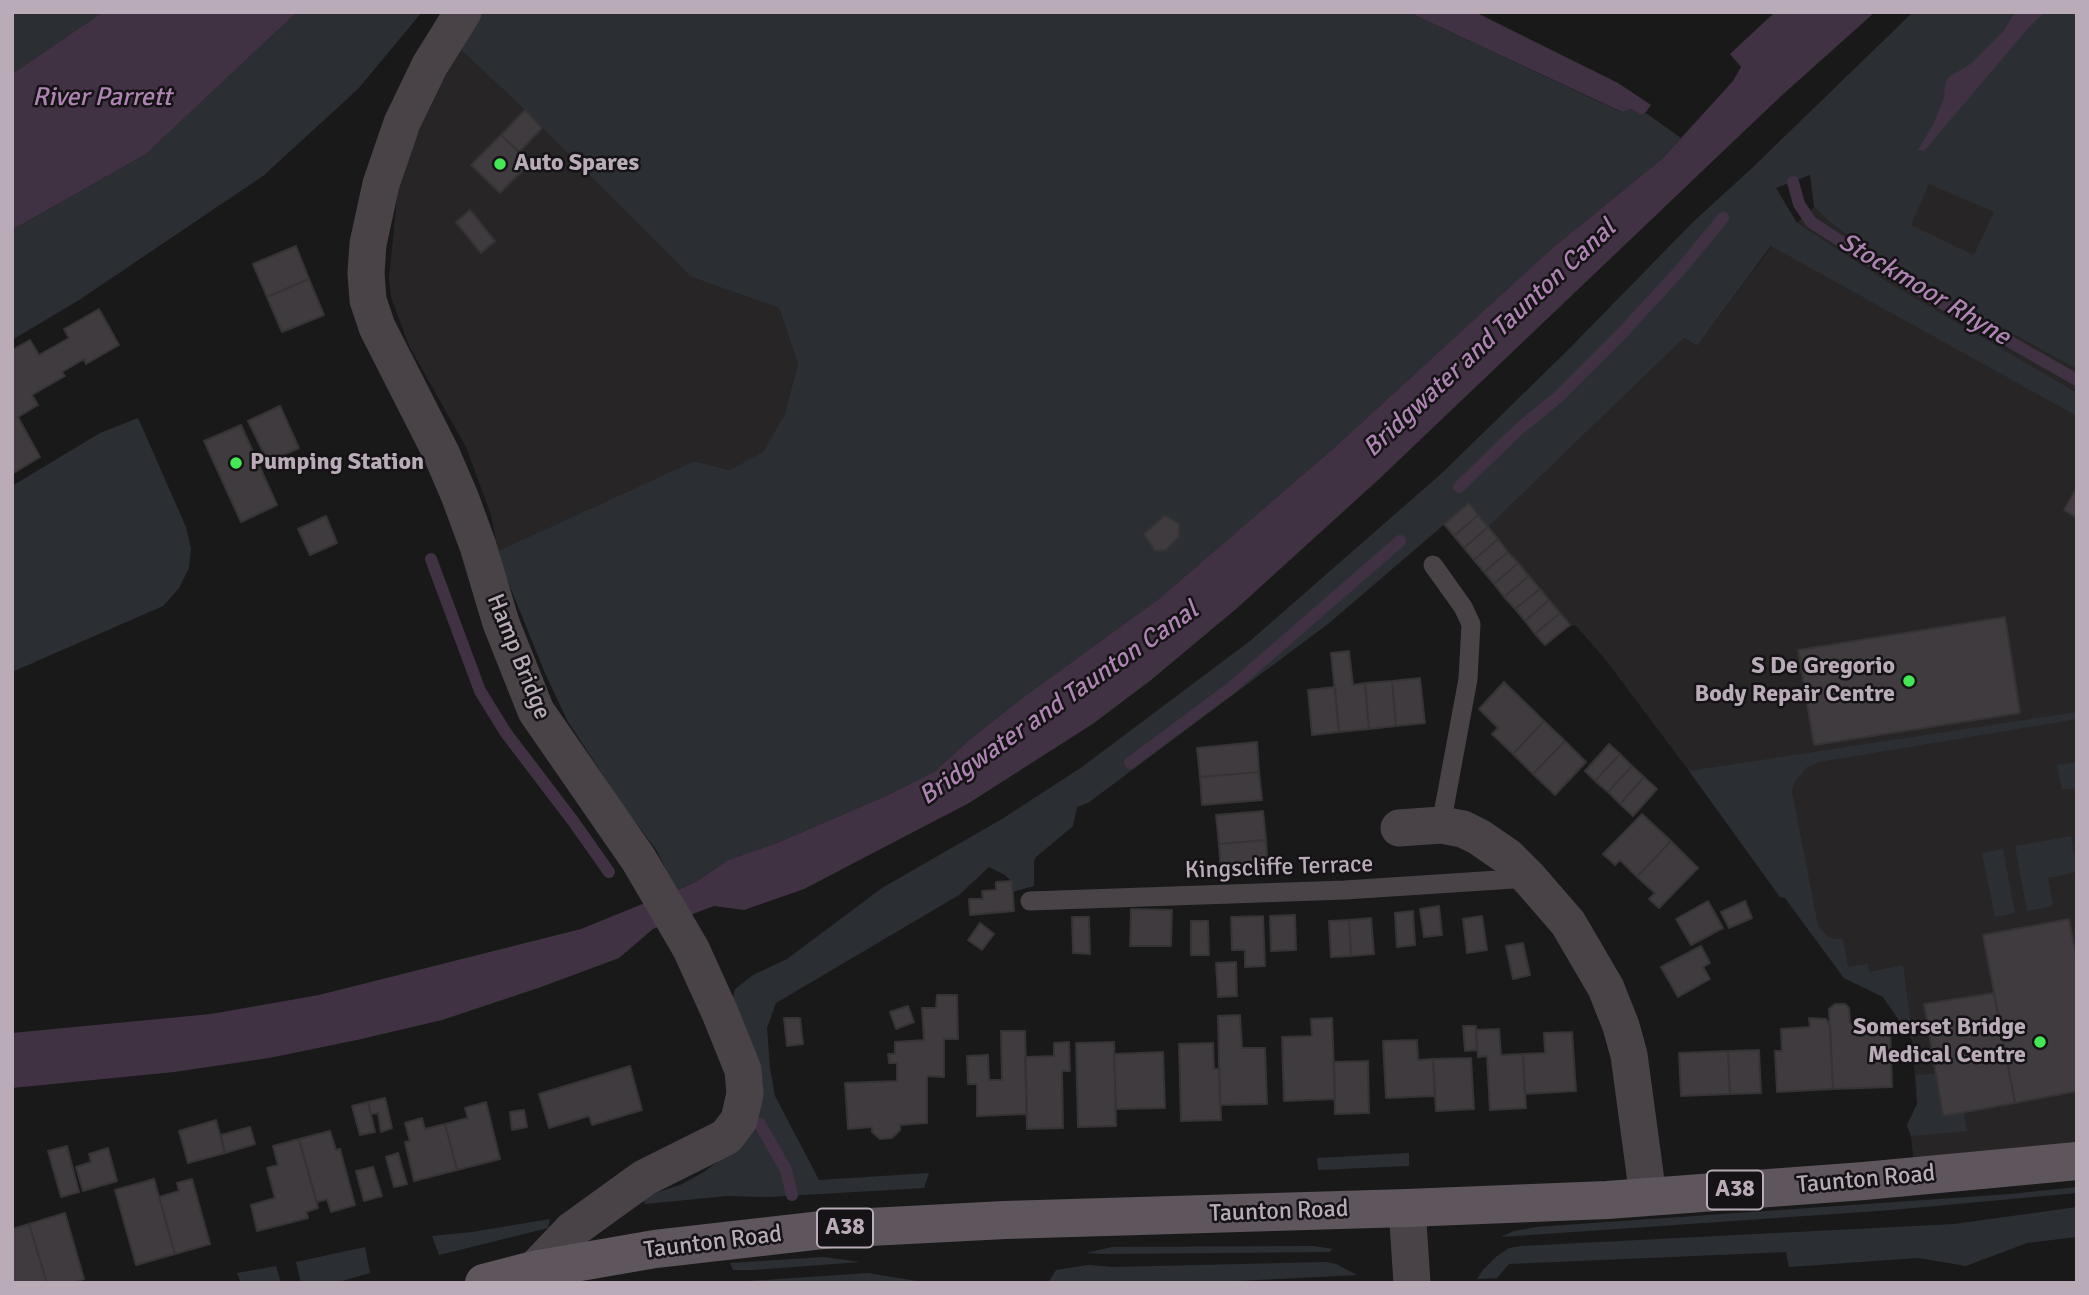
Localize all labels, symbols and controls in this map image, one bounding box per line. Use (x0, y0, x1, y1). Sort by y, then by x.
water label: River Parrett (32, 82, 172, 114)
place label: Auto Spares (514, 150, 639, 178)
marker: Auto Spares (492, 156, 508, 172)
water label: Bridgwater and Taunton Canal (1357, 214, 1623, 464)
water label: Stockmoor Rhyne (1833, 227, 2015, 353)
place label: Pumping Station (250, 449, 424, 477)
marker: Pumping Station (228, 455, 244, 471)
street label: Hamp Bridge (480, 590, 556, 724)
water label: Bridgwater and Taunton Canal (913, 595, 1205, 813)
place label: S De Gregorio Body Repair Centre (1694, 653, 1895, 709)
marker: S De Gregorio Body Repair Centre (1901, 673, 1917, 689)
street label: Kingscliffe Terrace (1184, 850, 1374, 886)
place label: Somerset Bridge Medical Centre (1853, 1014, 2026, 1070)
marker: Somerset Bridge Medical Centre (2032, 1034, 2048, 1050)
street label: Taunton Road (1796, 1160, 1936, 1200)
road number: A38 (1707, 1170, 1763, 1210)
street label: Taunton Road (1209, 1195, 1349, 1229)
road number: A38 (817, 1208, 873, 1247)
street label: Taunton Road (642, 1220, 784, 1266)

